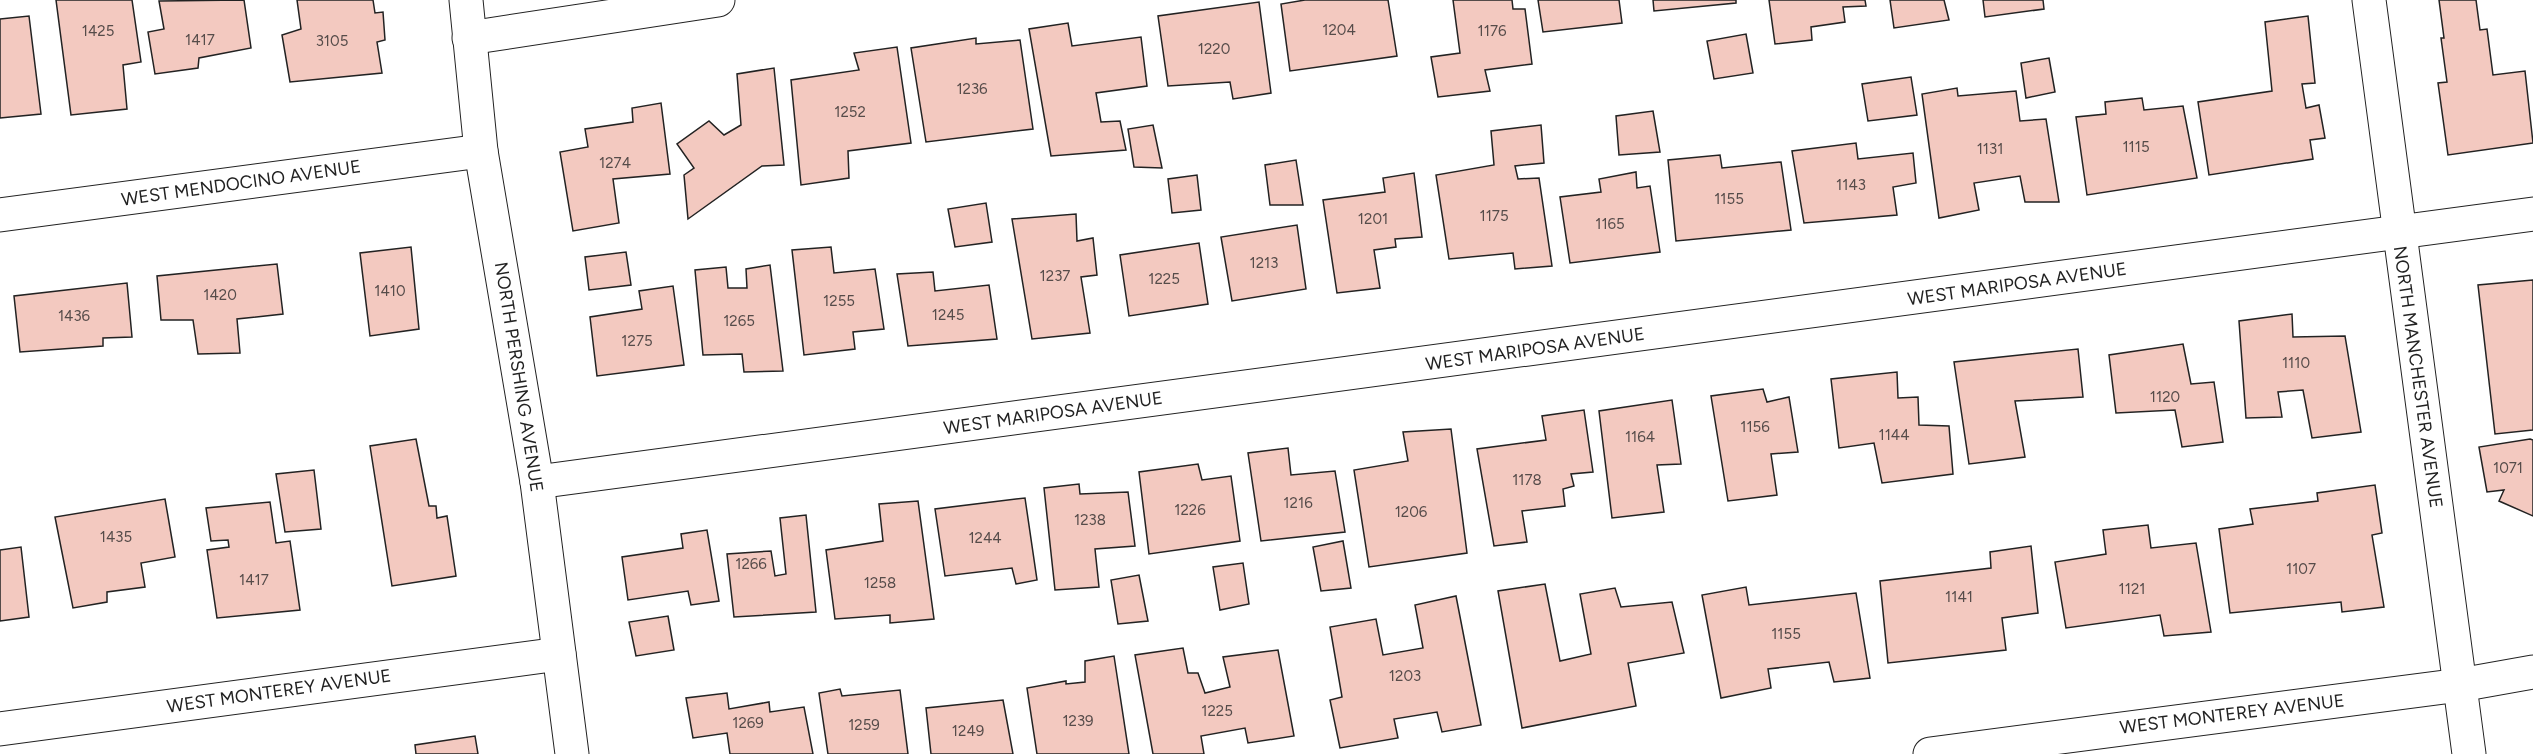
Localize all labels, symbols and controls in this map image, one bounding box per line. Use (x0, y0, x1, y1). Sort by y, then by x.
house number: 1204 (1322, 21, 1356, 39)
house number: 1425 (82, 22, 114, 40)
house number: 1176 (1478, 22, 1507, 40)
house number: 1417 (185, 31, 215, 49)
house number: 3105 (316, 32, 348, 50)
house number: 1220 (1198, 40, 1230, 58)
house number: 1236 (956, 80, 988, 98)
house number: 1252 (834, 103, 866, 121)
house number: 1115 (2122, 138, 2150, 156)
house number: 1131 (1977, 140, 2003, 158)
house number: 1274 (599, 154, 631, 172)
street label: WEST MENDOCINO AVENUE (120, 155, 362, 211)
house number: 1143 (1836, 176, 1866, 194)
house number: 1155 (1714, 190, 1744, 208)
house number: 1175 (1479, 207, 1509, 225)
house number: 1201 (1358, 210, 1388, 228)
house number: 1165 (1595, 215, 1625, 233)
street label: NORTH MANCHESTER AVENUE (2389, 244, 2447, 510)
house number: 1213 (1250, 254, 1278, 272)
street label: WEST MARIPOSA AVENUE (1906, 258, 2128, 310)
street label: NORTH PERSHING AVENUE (490, 260, 548, 494)
house number: 1237 (1040, 267, 1070, 285)
house number: 1225 (1148, 270, 1180, 288)
house number: 1410 (374, 282, 406, 300)
house number: 1420 (203, 286, 237, 304)
house number: 1255 (823, 292, 855, 310)
house number: 1245 (932, 306, 964, 324)
house number: 1436 (58, 307, 91, 325)
house number: 1265 (723, 312, 755, 330)
street label: WEST MARIPOSA AVENUE (1424, 323, 1646, 375)
house number: 1275 (621, 332, 653, 350)
house number: 1110 (2282, 354, 2310, 372)
street label: WEST MARIPOSA AVENUE (942, 387, 1164, 439)
house number: 1120 (2150, 388, 2180, 406)
house number: 1156 (1740, 418, 1770, 436)
house number: 1144 (1878, 426, 1910, 444)
house number: 1164 (1625, 428, 1655, 446)
house number: 1071 (2493, 459, 2523, 477)
house number: 1178 (1512, 471, 1542, 489)
house number: 1216 (1283, 494, 1313, 512)
house number: 1226 (1174, 501, 1206, 519)
house number: 1206 (1395, 503, 1428, 521)
house number: 1238 (1074, 511, 1106, 529)
house number: 1435 (100, 528, 132, 546)
house number: 1244 (968, 529, 1002, 547)
house number: 1266 (735, 555, 767, 573)
house number: 1107 (2286, 560, 2316, 578)
house number: 1417 (239, 571, 269, 589)
house number: 1258 (864, 574, 896, 592)
house number: 1121 (2119, 580, 2145, 598)
house number: 1141 (1945, 588, 1973, 606)
house number: 1155 (1771, 625, 1801, 643)
street label: WEST MONTEREY AVENUE (165, 664, 393, 718)
house number: 1203 (1389, 667, 1421, 685)
street label: WEST MONTEREY AVENUE (2118, 689, 2346, 739)
house number: 1225 (1201, 702, 1233, 720)
house number: 1239 (1062, 712, 1094, 730)
house number: 1269 (732, 714, 764, 732)
house number: 1259 (848, 716, 880, 734)
house number: 1249 (952, 722, 984, 740)

